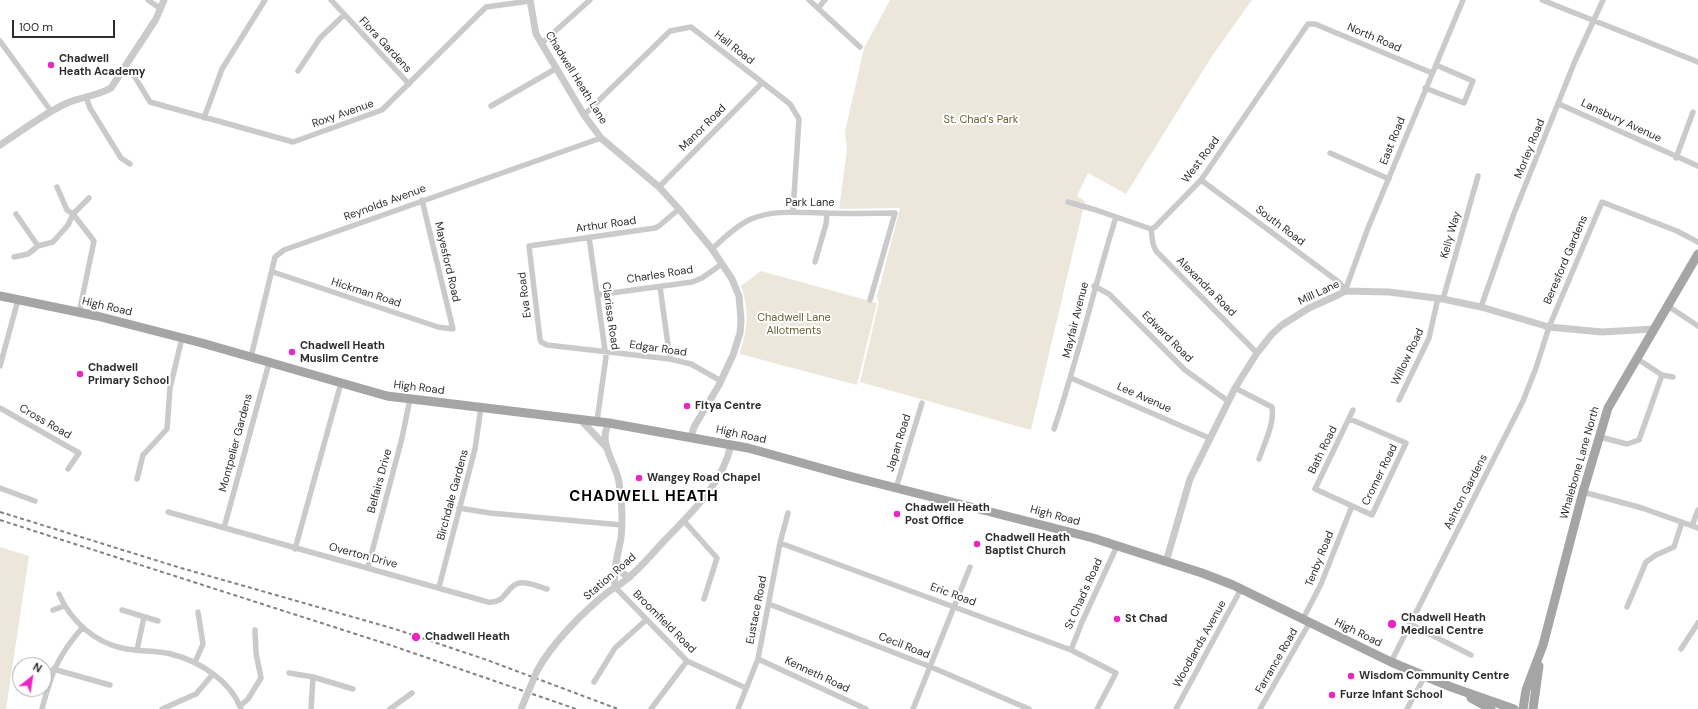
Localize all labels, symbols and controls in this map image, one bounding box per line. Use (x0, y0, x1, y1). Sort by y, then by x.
scale bar (14, 12, 117, 38)
street label: Flora Gardens (356, 15, 414, 75)
text: 100 m (19, 19, 53, 35)
street label: North Road (1345, 21, 1403, 55)
street label: Hall Road (711, 28, 757, 68)
street label: Chadwell Heath Lane (542, 29, 610, 127)
place label: Chadwell Heath Academy (59, 52, 145, 78)
marker: Chadwell Heath Academy (46, 60, 56, 70)
street label: Roxy Avenue (310, 97, 376, 131)
street label: Lansbury Avenue (1579, 97, 1663, 145)
street label: Manor Road (677, 102, 729, 154)
park label: St. Chad's Park (944, 113, 1018, 127)
street label: East Road (1377, 115, 1409, 167)
street label: Morley Road (1512, 117, 1548, 181)
street label: West Road (1179, 134, 1223, 186)
street label: Reynolds Avenue (342, 182, 428, 224)
street label: Park Lane (786, 196, 834, 210)
street label: South Road (1253, 203, 1307, 249)
street label: Kelly Way (1438, 210, 1464, 260)
street label: Arthur Road (575, 214, 637, 236)
street label: Beresford Gardens (1541, 214, 1591, 306)
street label: Mayesford Road (431, 221, 463, 303)
street label: Alexandra Road (1173, 254, 1239, 320)
street label: Charles Road (626, 263, 694, 287)
street label: Eva Road (516, 271, 534, 319)
street label: Hickman Road (329, 276, 403, 310)
street label: Mill Lane (1296, 278, 1342, 308)
street label: Clarissa Road (599, 281, 621, 351)
street label: Mayfair Avenue (1060, 281, 1092, 359)
street label: High Road (81, 295, 133, 319)
street label: Edward Road (1139, 309, 1195, 365)
park label: Chadwell Lane Allotments (757, 311, 831, 337)
street label: Willow Road (1389, 326, 1427, 388)
street label: Edgar Road (628, 338, 688, 360)
place label: Chadwell Heath Muslim Centre (300, 339, 385, 365)
marker: Chadwell Heath Muslim Centre (287, 347, 297, 357)
place label: Chadwell Primary School (88, 361, 169, 387)
marker: Chadwell Primary School (75, 369, 85, 379)
street label: High Road (393, 378, 445, 398)
street label: Lee Avenue (1115, 380, 1173, 416)
street label: Montpelier Gardens (217, 392, 255, 494)
place label: Fitya Centre (695, 399, 761, 413)
marker: Fitya Centre (682, 401, 692, 411)
street label: Cross Road (17, 402, 73, 442)
street label: Whalebone Lane North (1558, 405, 1602, 521)
street label: Japan Road (884, 413, 914, 473)
street label: High Road (715, 423, 767, 447)
street label: Bath Road (1306, 424, 1340, 476)
street label: Cromer Road (1359, 442, 1401, 508)
street label: Belfairs Drive (365, 447, 395, 515)
street label: Birchdale Gardens (435, 448, 471, 542)
street label: Ashton Gardens (1441, 452, 1491, 532)
place label: Wangey Road Chapel (647, 471, 760, 485)
marker: Wangey Road Chapel (634, 473, 644, 483)
district label: CHADWELL HEATH (569, 488, 719, 506)
place label: Chadwell Heath Post Office (905, 501, 990, 527)
street label: High Road (1029, 503, 1081, 529)
marker: Chadwell Heath Post Office (892, 509, 902, 519)
street label: Tenby Road (1303, 529, 1337, 589)
place label: Chadwell Heath Baptist Church (985, 531, 1070, 557)
marker: Chadwell Heath Baptist Church (972, 539, 982, 549)
street label: Overton Drive (327, 541, 399, 571)
street label: Station Road (581, 551, 639, 603)
street label: St Chad's Road (1062, 556, 1106, 632)
street label: Eustace Road (744, 575, 770, 645)
street label: Eric Road (928, 581, 978, 609)
street label: Broomfield Road (630, 588, 698, 656)
street label: Woodlands Avenue (1171, 598, 1229, 690)
place label: Chadwell Heath Medical Centre (1401, 611, 1486, 637)
place label: St Chad (1125, 612, 1168, 626)
marker: St Chad (1112, 614, 1122, 624)
street label: High Road (1332, 616, 1384, 650)
marker: Chadwell Heath Medical Centre (1386, 618, 1398, 630)
street label: Farrance Road (1253, 626, 1301, 696)
place label: Chadwell Heath (425, 630, 510, 644)
street label: Cecil Road (876, 630, 932, 662)
marker: Chadwell Heath (410, 631, 422, 643)
street label: Kenneth Road (782, 654, 852, 696)
north arrow (12, 657, 52, 697)
text: N (31, 659, 44, 676)
place label: Wisdom Community Centre (1359, 669, 1509, 683)
marker: Wisdom Community Centre (1346, 671, 1356, 681)
place label: Furze Infant School (1340, 688, 1443, 702)
marker: Furze Infant School (1327, 690, 1337, 700)

